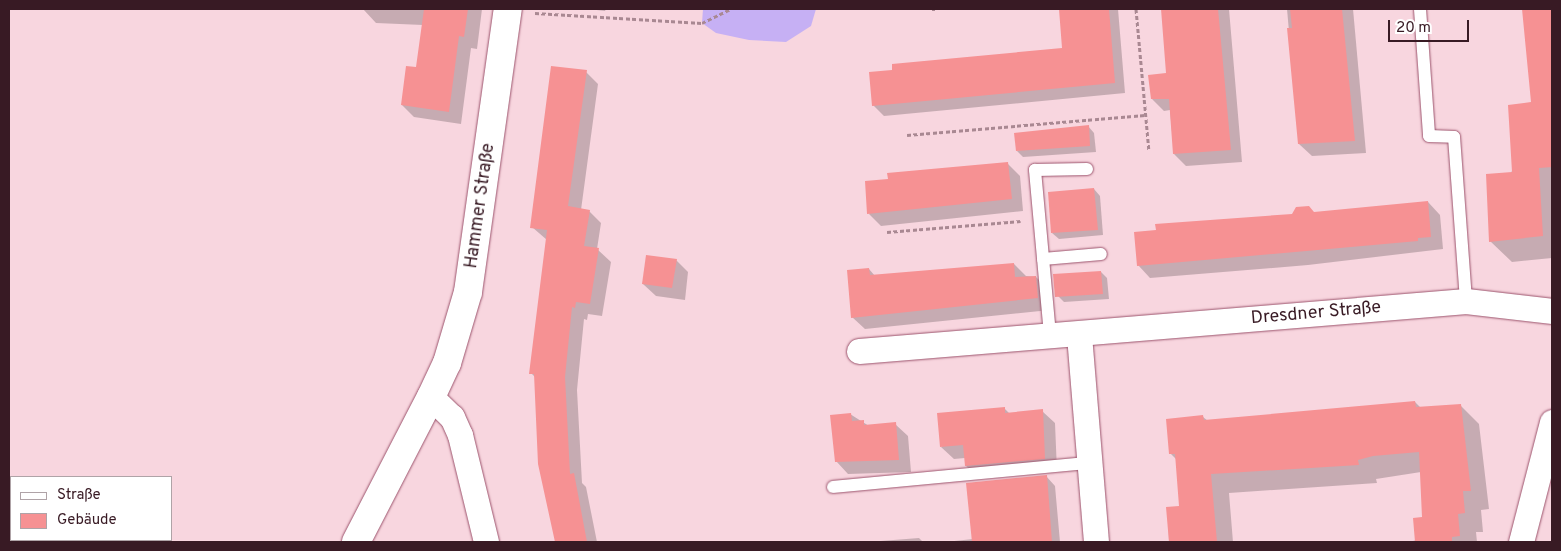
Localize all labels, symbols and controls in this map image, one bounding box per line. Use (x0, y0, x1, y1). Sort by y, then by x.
scale bar (1391, 10, 1472, 42)
text: 20 m (1396, 19, 1431, 38)
street label: Hammer Straße (462, 142, 500, 270)
street label: Dresdner Straße (1250, 298, 1382, 330)
legend (10, 476, 172, 541)
text: Straße (57, 486, 101, 505)
text: Gebäude (57, 511, 117, 530)

